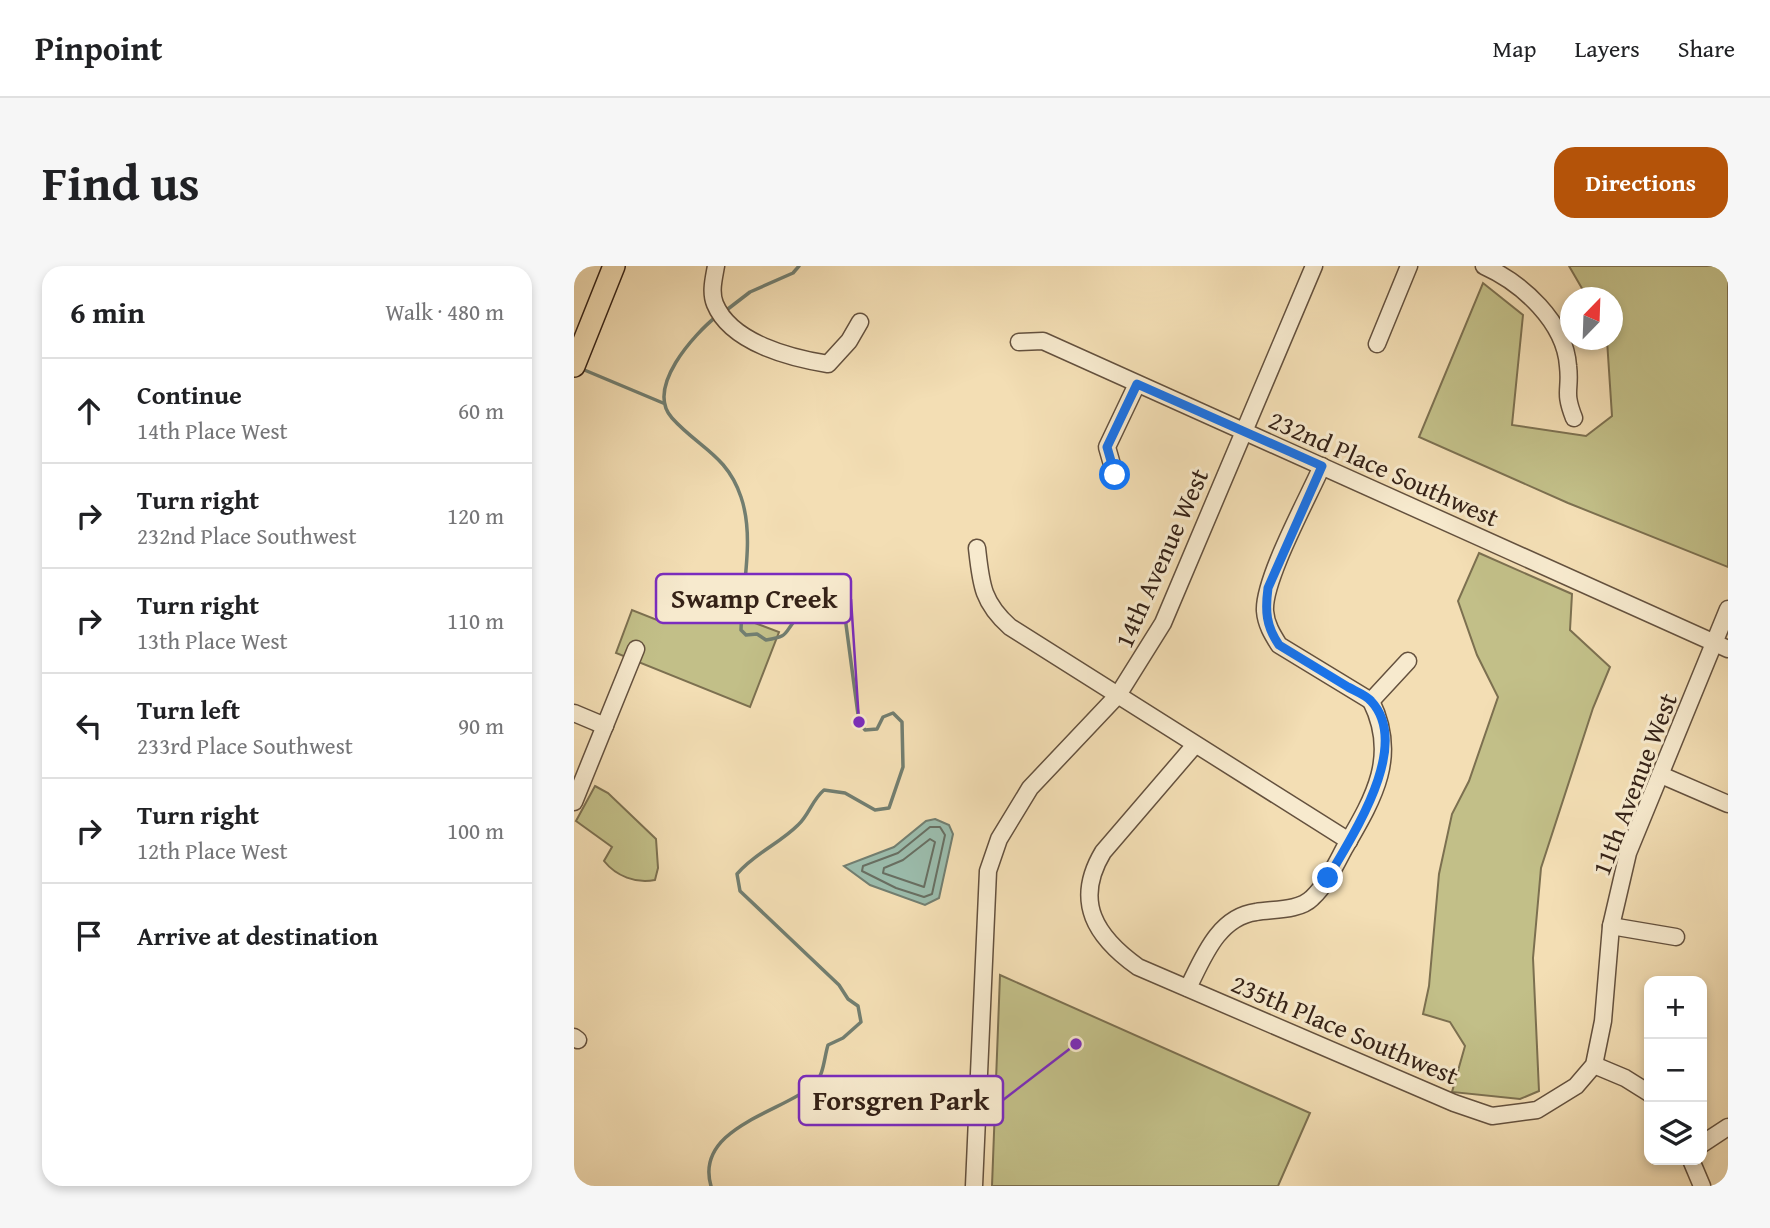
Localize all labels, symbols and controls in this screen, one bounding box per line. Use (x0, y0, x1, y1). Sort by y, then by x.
text: Pinpoint (35, 24, 162, 72)
text: Map (1493, 31, 1536, 66)
text: Layers (1574, 31, 1640, 66)
text: Share (1678, 31, 1735, 66)
text: Find us (42, 146, 200, 218)
button: Directions (1554, 147, 1728, 218)
north arrow (1560, 287, 1623, 350)
text: 6 min (70, 290, 145, 334)
text: Walk · 480 m (385, 295, 504, 328)
text: Continue (137, 375, 242, 414)
icon: ahead (70, 392, 108, 430)
text: 60 m (458, 394, 504, 427)
street label: 232nd Place Southwest (1263, 400, 1505, 536)
text: 14th Place West (137, 414, 288, 447)
route start (1099, 459, 1130, 490)
street label: 14th Avenue West (1104, 462, 1218, 654)
text: Turn right (137, 480, 259, 519)
icon: right (70, 497, 108, 535)
text: 120 m (447, 499, 504, 532)
text: 232nd Place Southwest (137, 519, 357, 552)
callout: Swamp Creek (656, 574, 851, 623)
text: Swamp Creek (671, 577, 838, 618)
text: Turn right (137, 585, 259, 624)
icon: right (70, 602, 108, 640)
text: 110 m (447, 604, 504, 637)
text: 13th Place West (137, 624, 288, 657)
street label: 11th Avenue West (1581, 687, 1687, 881)
text: Turn left (137, 690, 240, 729)
icon: left (70, 707, 108, 745)
text: 90 m (458, 709, 504, 742)
text: 233rd Place Southwest (137, 729, 353, 762)
text: Turn right (137, 795, 259, 834)
icon: right (70, 812, 108, 850)
text: 100 m (447, 814, 504, 847)
text: 12th Place West (137, 834, 288, 867)
route end (1312, 862, 1343, 893)
text: Arrive at destination (137, 916, 378, 955)
icon: arrive (70, 917, 108, 955)
street label: 235th Place Southwest (1225, 963, 1465, 1095)
map controls (1644, 976, 1707, 1165)
button: + (1644, 976, 1707, 1039)
button: − (1644, 1039, 1707, 1102)
callout: Forsgren Park (799, 1076, 1003, 1125)
text: Forsgren Park (813, 1079, 990, 1120)
button: layers (1644, 1102, 1707, 1165)

